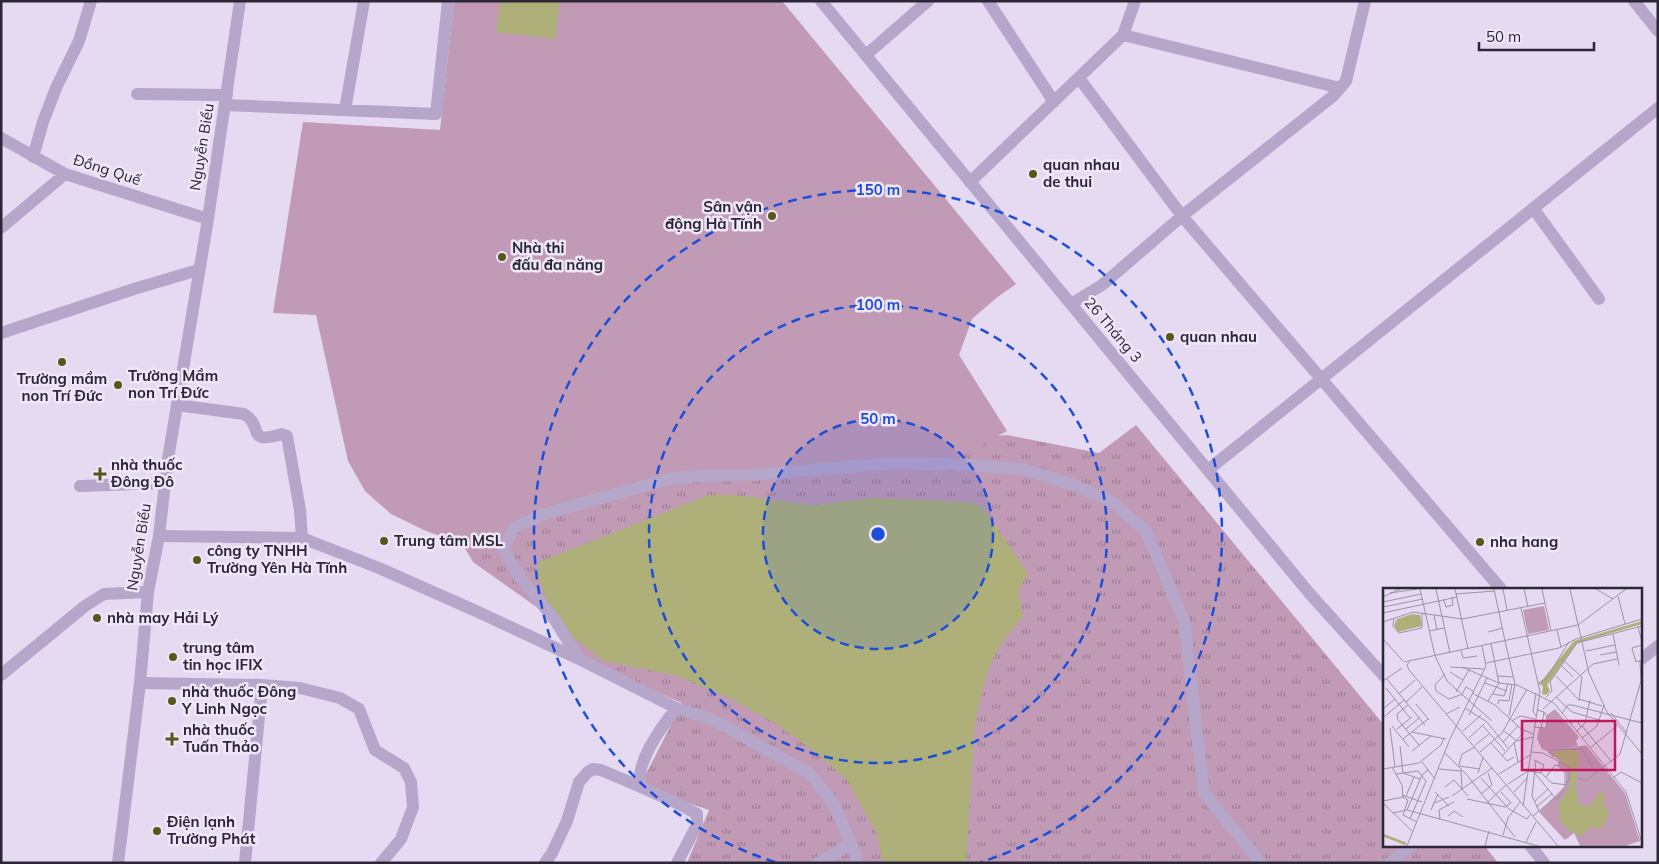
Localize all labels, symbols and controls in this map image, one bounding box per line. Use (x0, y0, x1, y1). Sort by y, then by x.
scale bar (1479, 20, 1594, 52)
text: 50 m (1486, 27, 1521, 46)
street label: Nguyễn Biểu (185, 102, 218, 192)
street label: Đồng Quế (71, 150, 144, 190)
place label: quan nhau de thui (1043, 155, 1120, 191)
marker: quan nhau de thui (1027, 168, 1039, 180)
text: 150 m (856, 180, 900, 199)
place label: Sân vận động Hà Tĩnh (665, 197, 762, 233)
marker: Sân vận động Hà Tĩnh (766, 210, 778, 222)
place label: Nhà thi đấu đa năng (512, 238, 603, 274)
marker: Nhà thi đấu đa năng (496, 251, 508, 263)
street label: 26 Tháng 3 (1081, 293, 1146, 366)
text: 100 m (856, 295, 900, 314)
place label: quan nhau (1180, 327, 1257, 346)
marker: quan nhau (1164, 331, 1176, 343)
marker: Trường mầm non Trí Đức (56, 356, 68, 368)
place label: Trường Mầm non Trí Đức (128, 366, 218, 402)
place label: Trường mầm non Trí Đức (17, 369, 107, 405)
marker: Trường Mầm non Trí Đức (112, 379, 124, 391)
text: 50 m (860, 409, 896, 428)
place label: nhà thuốc Đông Đô (110, 455, 183, 491)
marker: nhà thuốc Đông Đô (93, 467, 107, 481)
street label: Nguyễn Biểu (122, 502, 155, 592)
centre of rings (869, 525, 887, 543)
place label: Trung tâm MSL (394, 531, 504, 550)
place label: nha hang (1490, 532, 1558, 551)
marker: Trung tâm MSL (378, 535, 390, 547)
marker: nha hang (1474, 536, 1486, 548)
place label: công ty TNHH Trường Yên Hà Tĩnh (207, 541, 347, 577)
marker: công ty TNHH Trường Yên Hà Tĩnh (191, 554, 203, 566)
inset map (1383, 588, 1642, 846)
place label: nhà may Hải Lý (107, 608, 219, 627)
marker: nhà may Hải Lý (91, 612, 103, 624)
place label: trung tâm tin học IFIX (183, 638, 263, 674)
marker: trung tâm tin học IFIX (167, 651, 179, 663)
place label: nhà thuốc Đông Y Linh Ngọc (181, 682, 296, 718)
marker: nhà thuốc Đông Y Linh Ngọc (166, 695, 178, 707)
place label: nhà thuốc Tuấn Thảo (183, 720, 259, 756)
marker: nhà thuốc Tuấn Thảo (165, 732, 179, 746)
place label: Điện lạnh Trường Phát (166, 812, 256, 848)
marker: Điện lạnh Trường Phát (151, 825, 163, 837)

